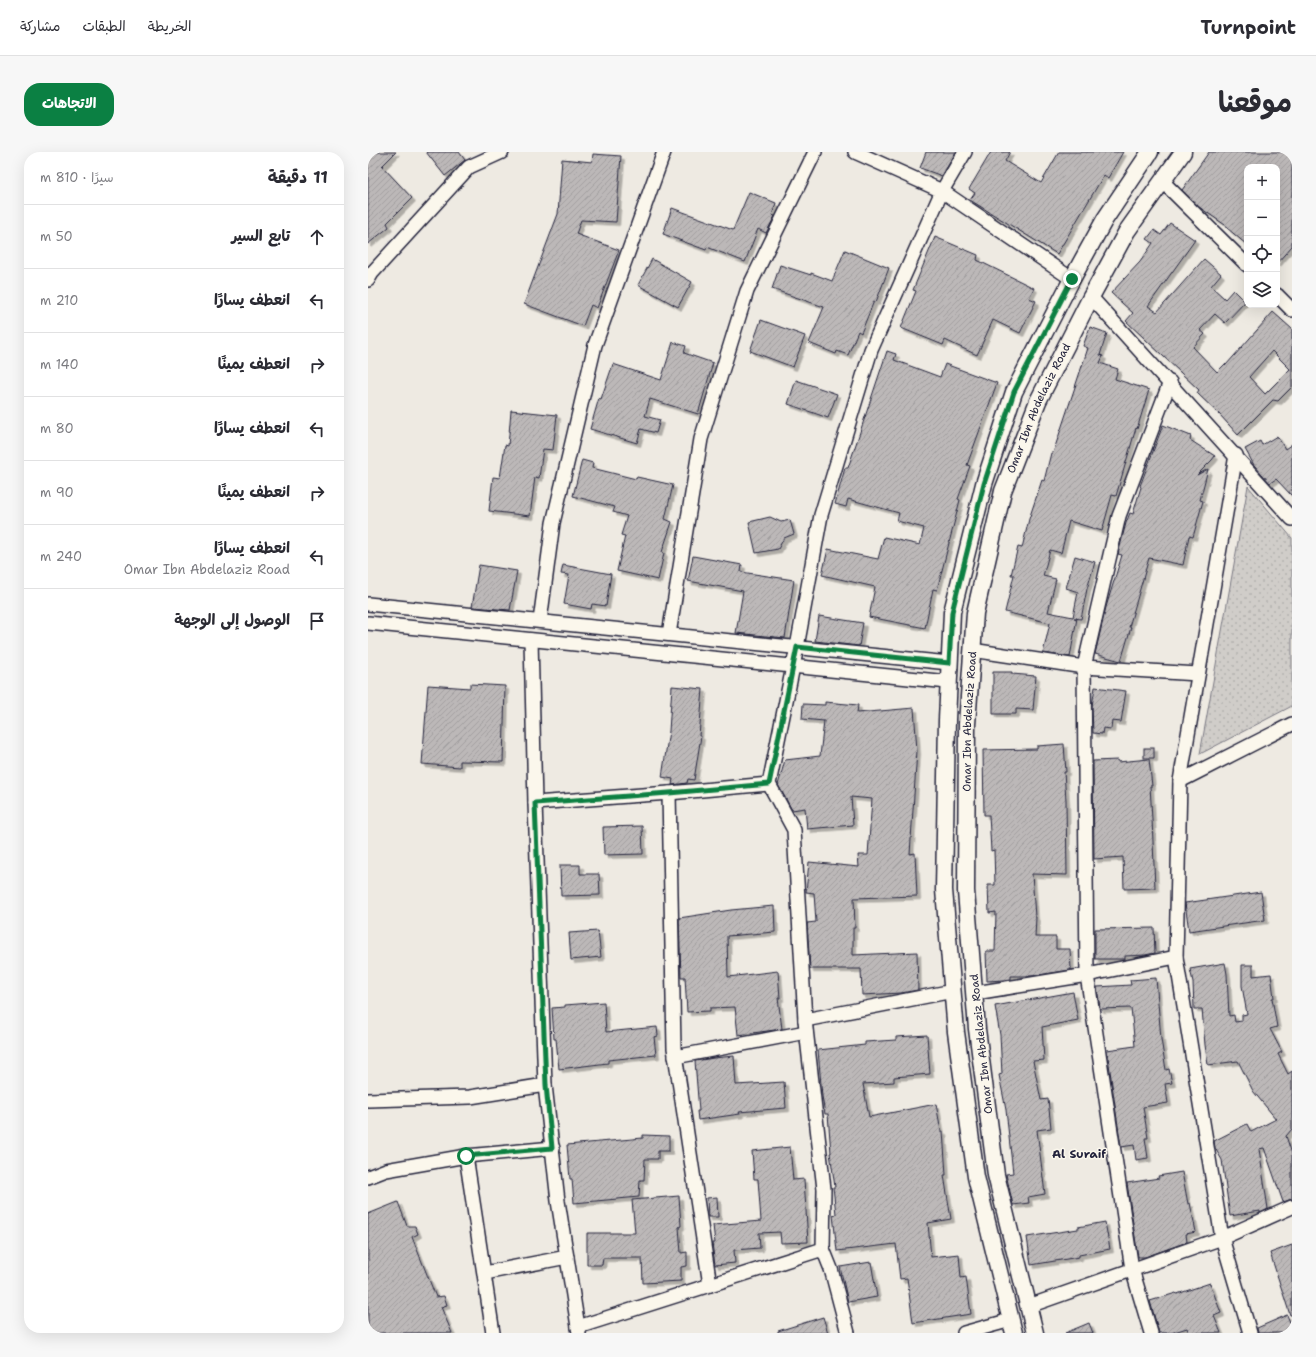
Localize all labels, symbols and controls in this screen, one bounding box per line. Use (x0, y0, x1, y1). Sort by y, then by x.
text: Turnpoint (1200, 15, 1296, 40)
text: مشاركة (20, 17, 60, 35)
text: الطبقات (82, 17, 126, 35)
text: الخريطة (148, 17, 191, 35)
button: الاتجاهات (24, 83, 114, 126)
text: موقعنا (1218, 83, 1292, 121)
map controls (1244, 164, 1280, 308)
button: + (1244, 164, 1280, 200)
text: 11 دقيقة (268, 166, 328, 188)
text: سيرًا · 810 m (40, 169, 114, 186)
button: − (1244, 200, 1280, 236)
text: تابع السير (231, 226, 290, 246)
icon: ahead (306, 226, 328, 248)
text: 50 m (40, 228, 73, 245)
button: locate (1244, 236, 1280, 272)
route end (1063, 270, 1081, 288)
button: layers (1244, 272, 1280, 308)
text: انعطف يسارًا (214, 290, 290, 310)
icon: left (306, 290, 328, 312)
text: 210 m (40, 292, 78, 309)
street label: Omar Ibn Abdelaziz Road (1004, 341, 1074, 476)
text: انعطف يمينًا (218, 354, 290, 374)
icon: right (306, 354, 328, 376)
text: 140 m (40, 356, 79, 373)
text: انعطف يسارًا (214, 418, 290, 438)
icon: left (306, 418, 328, 440)
text: 80 m (40, 420, 74, 437)
text: انعطف يمينًا (218, 482, 290, 502)
icon: right (306, 482, 328, 504)
text: 90 m (40, 484, 74, 501)
text: انعطف يسارًا (214, 538, 290, 558)
icon: left (306, 546, 328, 568)
text: 240 m (40, 548, 82, 565)
text: Omar Ibn Abdelaziz Road (124, 561, 290, 578)
text: الوصول إلى الوجهة (174, 610, 290, 630)
icon: arrive (306, 610, 328, 632)
street label: Omar Ibn Abdelaziz Road (960, 651, 980, 792)
street label: Omar Ibn Abdelaziz Road (967, 973, 996, 1115)
district label: Al Suraif (1052, 1146, 1106, 1162)
route start (457, 1147, 475, 1165)

